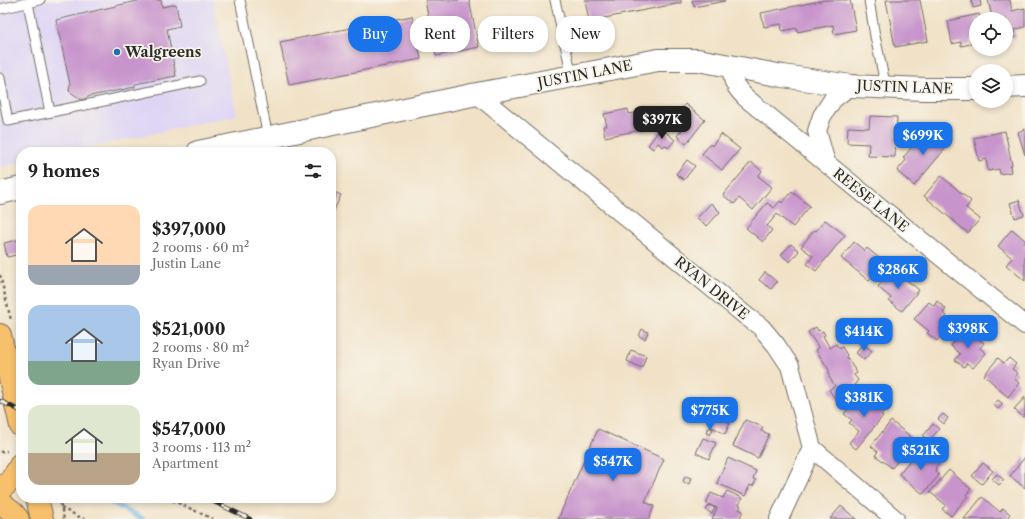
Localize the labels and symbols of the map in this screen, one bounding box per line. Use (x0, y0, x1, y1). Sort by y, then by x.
place label: Walgreens (124, 43, 201, 61)
marker: Walgreens (112, 47, 122, 57)
street label: JUSTIN LANE (534, 56, 634, 92)
street label: JUSTIN LANE (855, 76, 953, 98)
pin: $397K (634, 106, 690, 140)
pin: $699K (895, 122, 951, 156)
street label: REESE LANE (830, 164, 912, 236)
street label: RYAN DRIVE (671, 252, 753, 324)
pin: $286K (870, 256, 926, 290)
pin: $398K (940, 315, 996, 349)
pin: $414K (836, 318, 892, 352)
pin: $381K (836, 384, 892, 418)
pin: $775K (682, 397, 738, 431)
pin: $521K (893, 437, 949, 471)
pin: $547K (585, 448, 641, 482)

